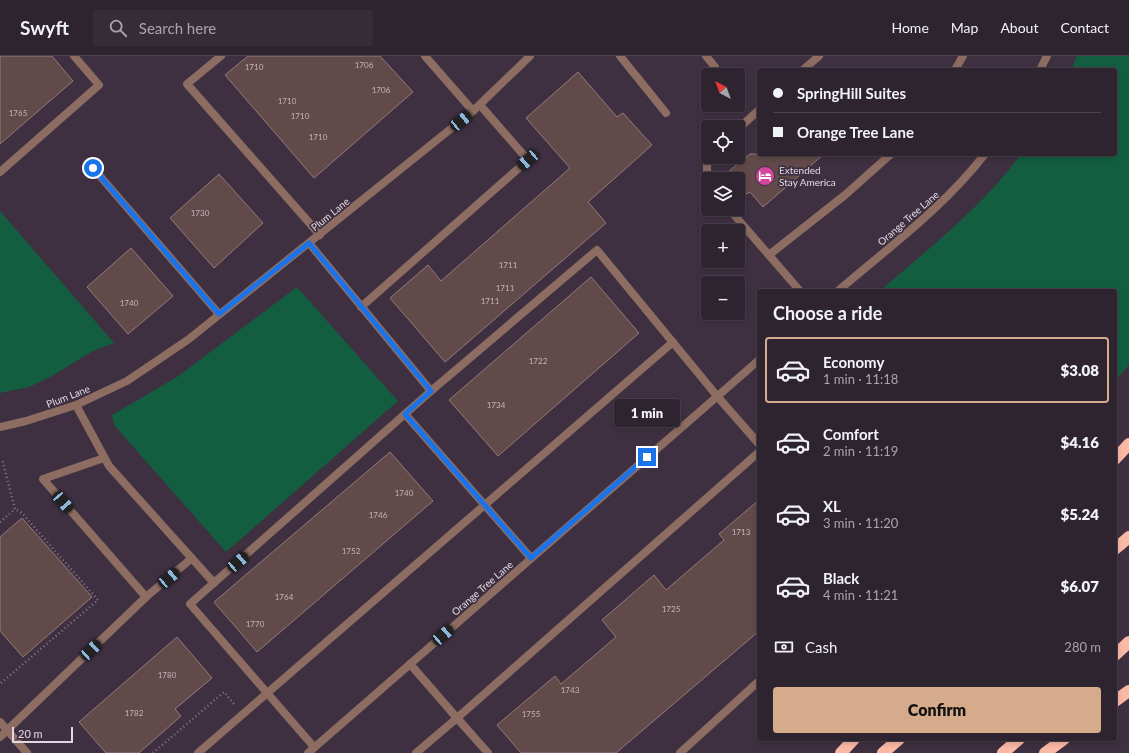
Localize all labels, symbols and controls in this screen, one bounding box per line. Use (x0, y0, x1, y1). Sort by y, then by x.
search box (93, 10, 373, 46)
text: Swyft (20, 16, 69, 39)
icon: search (107, 17, 129, 39)
text: Search here (139, 19, 216, 37)
text: Home (891, 19, 929, 36)
text: Map (951, 19, 978, 36)
text: About (1000, 19, 1038, 36)
text: Contact (1060, 19, 1109, 36)
house number: 1706 (355, 60, 374, 70)
house number: 1710 (245, 62, 264, 72)
north arrow (701, 68, 745, 112)
map controls (701, 68, 745, 320)
text: SpringHill Suites (797, 84, 906, 102)
house number: 1706 (372, 85, 391, 95)
house number: 1710 (278, 96, 297, 106)
house number: 1765 (9, 108, 28, 118)
car (448, 109, 474, 133)
house number: 1710 (291, 111, 310, 121)
button: locate (701, 120, 745, 164)
text: Orange Tree Lane (797, 123, 914, 141)
house number: 1710 (309, 132, 328, 142)
car (515, 148, 541, 172)
route start (84, 159, 102, 177)
place label: Extended Stay America (779, 164, 836, 188)
hotel icon: Extended Stay America (754, 165, 776, 187)
button: layers (701, 172, 745, 216)
street label: Orange Tree Lane (875, 188, 941, 248)
street label: Plum Lane (308, 195, 352, 233)
house number: 1730 (191, 208, 210, 218)
button: + (701, 224, 745, 268)
house number: 1711 (499, 260, 518, 270)
button: − (701, 276, 745, 320)
house number: 1711 (496, 283, 515, 293)
house number: 1711 (481, 296, 500, 306)
house number: 1740 (120, 298, 139, 308)
text: Choose a ride (773, 302, 882, 324)
icon: car (775, 352, 811, 388)
text: Economy (823, 353, 884, 371)
house number: 1722 (529, 356, 548, 366)
text: $3.08 (1061, 361, 1099, 379)
text: 1 min · 11:18 (823, 371, 898, 387)
street label: Plum Lane (45, 382, 91, 410)
callout: 1 min (614, 399, 680, 427)
house number: 1734 (487, 400, 506, 410)
text: 1 min (631, 405, 663, 421)
icon: car (775, 424, 811, 460)
text: Comfort (823, 425, 879, 443)
text: $4.16 (1061, 433, 1099, 451)
text: 2 min · 11:19 (823, 443, 898, 459)
route end (638, 448, 656, 466)
house number: 1740 (395, 488, 414, 498)
car (51, 489, 75, 515)
icon: car (775, 496, 811, 532)
text: XL (823, 497, 841, 515)
text: $5.24 (1061, 505, 1099, 523)
house number: 1746 (369, 510, 388, 520)
text: 3 min · 11:20 (823, 515, 898, 531)
house number: 1713 (732, 527, 751, 537)
house number: 1752 (342, 546, 361, 556)
car (225, 550, 251, 574)
street label: Orange Tree Lane (449, 558, 515, 618)
car (156, 566, 182, 590)
icon: car (775, 568, 811, 604)
text: Black (823, 569, 859, 587)
text: $6.07 (1061, 577, 1099, 595)
text: 4 min · 11:21 (823, 587, 898, 603)
house number: 1764 (275, 592, 294, 602)
house number: 1725 (662, 604, 681, 614)
house number: 1770 (246, 619, 265, 629)
car (430, 623, 456, 647)
icon: cash (773, 636, 795, 658)
car (78, 637, 104, 663)
text: Cash (805, 638, 837, 656)
text: 280 m (1064, 639, 1101, 655)
house number: 1780 (158, 670, 177, 680)
house number: 1743 (561, 685, 580, 695)
button: Confirm (773, 687, 1101, 733)
house number: 1782 (125, 708, 144, 718)
house number: 1755 (522, 709, 541, 719)
scale bar (12, 725, 73, 744)
text: 20 m (18, 727, 43, 740)

